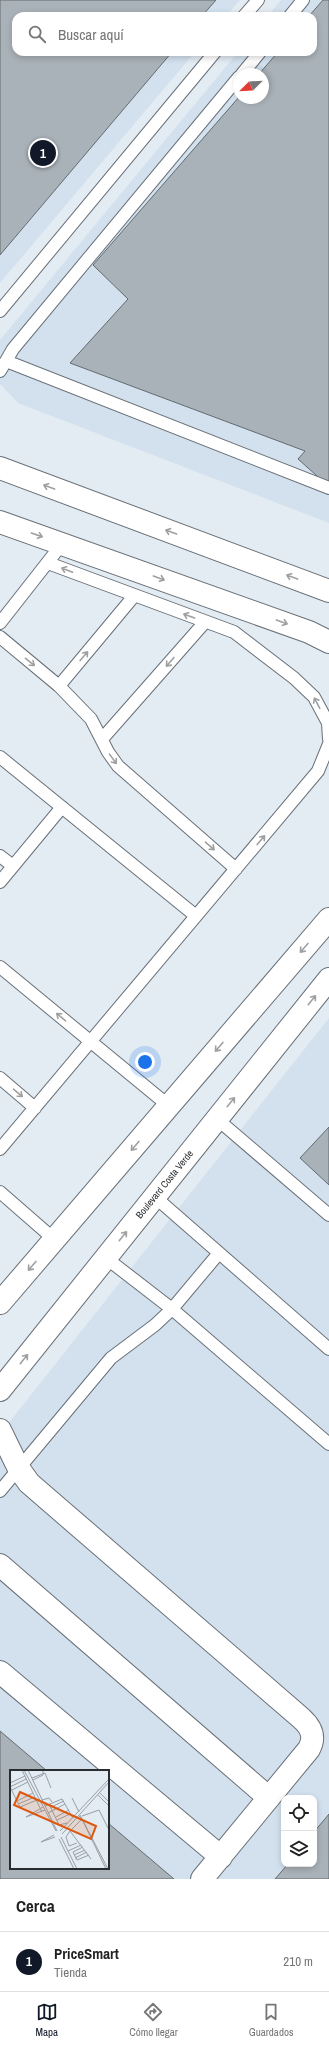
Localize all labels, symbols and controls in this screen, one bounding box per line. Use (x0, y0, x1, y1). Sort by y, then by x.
search box (12, 12, 317, 56)
icon: search (26, 23, 48, 45)
text: Buscar aquí (58, 24, 124, 45)
north arrow (233, 68, 269, 104)
pin: 1 (30, 138, 56, 168)
one-way arrow (43, 482, 55, 490)
one-way arrow (164, 528, 177, 535)
one-way arrow (30, 532, 43, 539)
one-way arrow (62, 566, 74, 574)
one-way arrow (287, 573, 299, 581)
one-way arrow (153, 575, 165, 583)
one-way arrow (183, 611, 195, 619)
one-way arrow (275, 619, 287, 627)
one-way arrow (80, 650, 89, 661)
one-way arrow (166, 656, 175, 667)
one-way arrow (25, 657, 36, 666)
one-way arrow (313, 697, 321, 709)
one-way arrow (109, 754, 118, 765)
one-way arrow (256, 834, 265, 845)
one-way arrow (204, 842, 215, 851)
one-way arrow (299, 943, 308, 954)
one-way arrow (308, 995, 316, 1006)
one-way arrow (55, 1012, 66, 1021)
one-way arrow (215, 1042, 224, 1052)
your location (135, 1052, 155, 1072)
one-way arrow (12, 1088, 23, 1097)
one-way arrow (226, 1096, 235, 1107)
one-way arrow (130, 1140, 139, 1151)
street label: Boulevard Costa Verde (133, 1147, 196, 1221)
one-way arrow (119, 1230, 127, 1241)
one-way arrow (27, 1261, 37, 1271)
one-way arrow (20, 1354, 29, 1365)
inset map (10, 1770, 109, 1869)
map controls (281, 1795, 317, 1867)
button: locate (281, 1795, 317, 1831)
button: layers (281, 1831, 317, 1867)
text: Cerca (16, 1894, 55, 1917)
text: PriceSmart (54, 1943, 119, 1964)
text: 1 (26, 1953, 32, 1970)
text: 210 m (283, 1953, 313, 1970)
text: Tienda (54, 1964, 87, 1981)
tab: Mapa (36, 2001, 58, 2039)
tab: Cómo llegar (129, 2001, 178, 2039)
tab: Guardados (249, 2001, 293, 2039)

